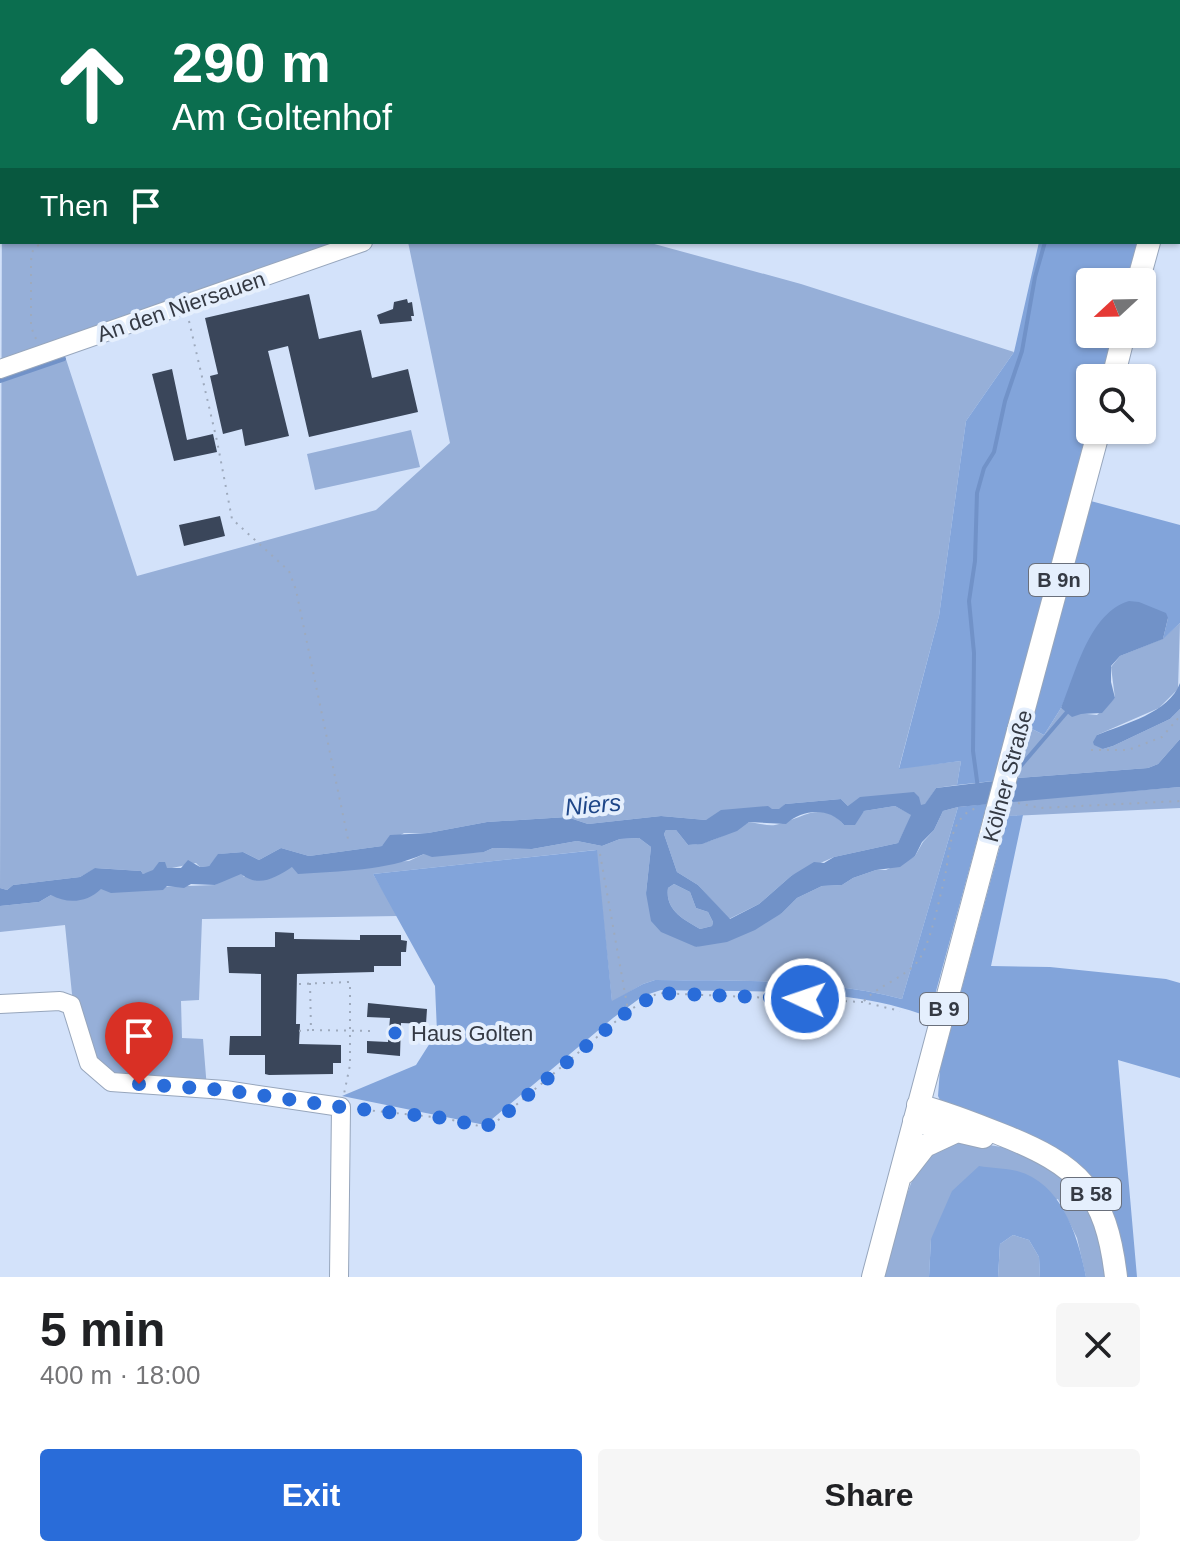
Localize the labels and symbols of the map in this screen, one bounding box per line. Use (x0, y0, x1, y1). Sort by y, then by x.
street label: An den Niersauen (94, 266, 268, 347)
north arrow (1076, 268, 1156, 348)
road number: B 9n (1029, 564, 1089, 596)
street label: Kölner Straße (978, 707, 1037, 845)
water label: Niers (564, 789, 622, 820)
position arrow (763, 957, 847, 1041)
road number: B 9 (920, 993, 968, 1025)
pin (105, 1002, 173, 1084)
place label: Haus Golten (411, 1021, 533, 1046)
marker: Haus Golten (386, 1024, 404, 1042)
road number: B 58 (1061, 1178, 1121, 1210)

